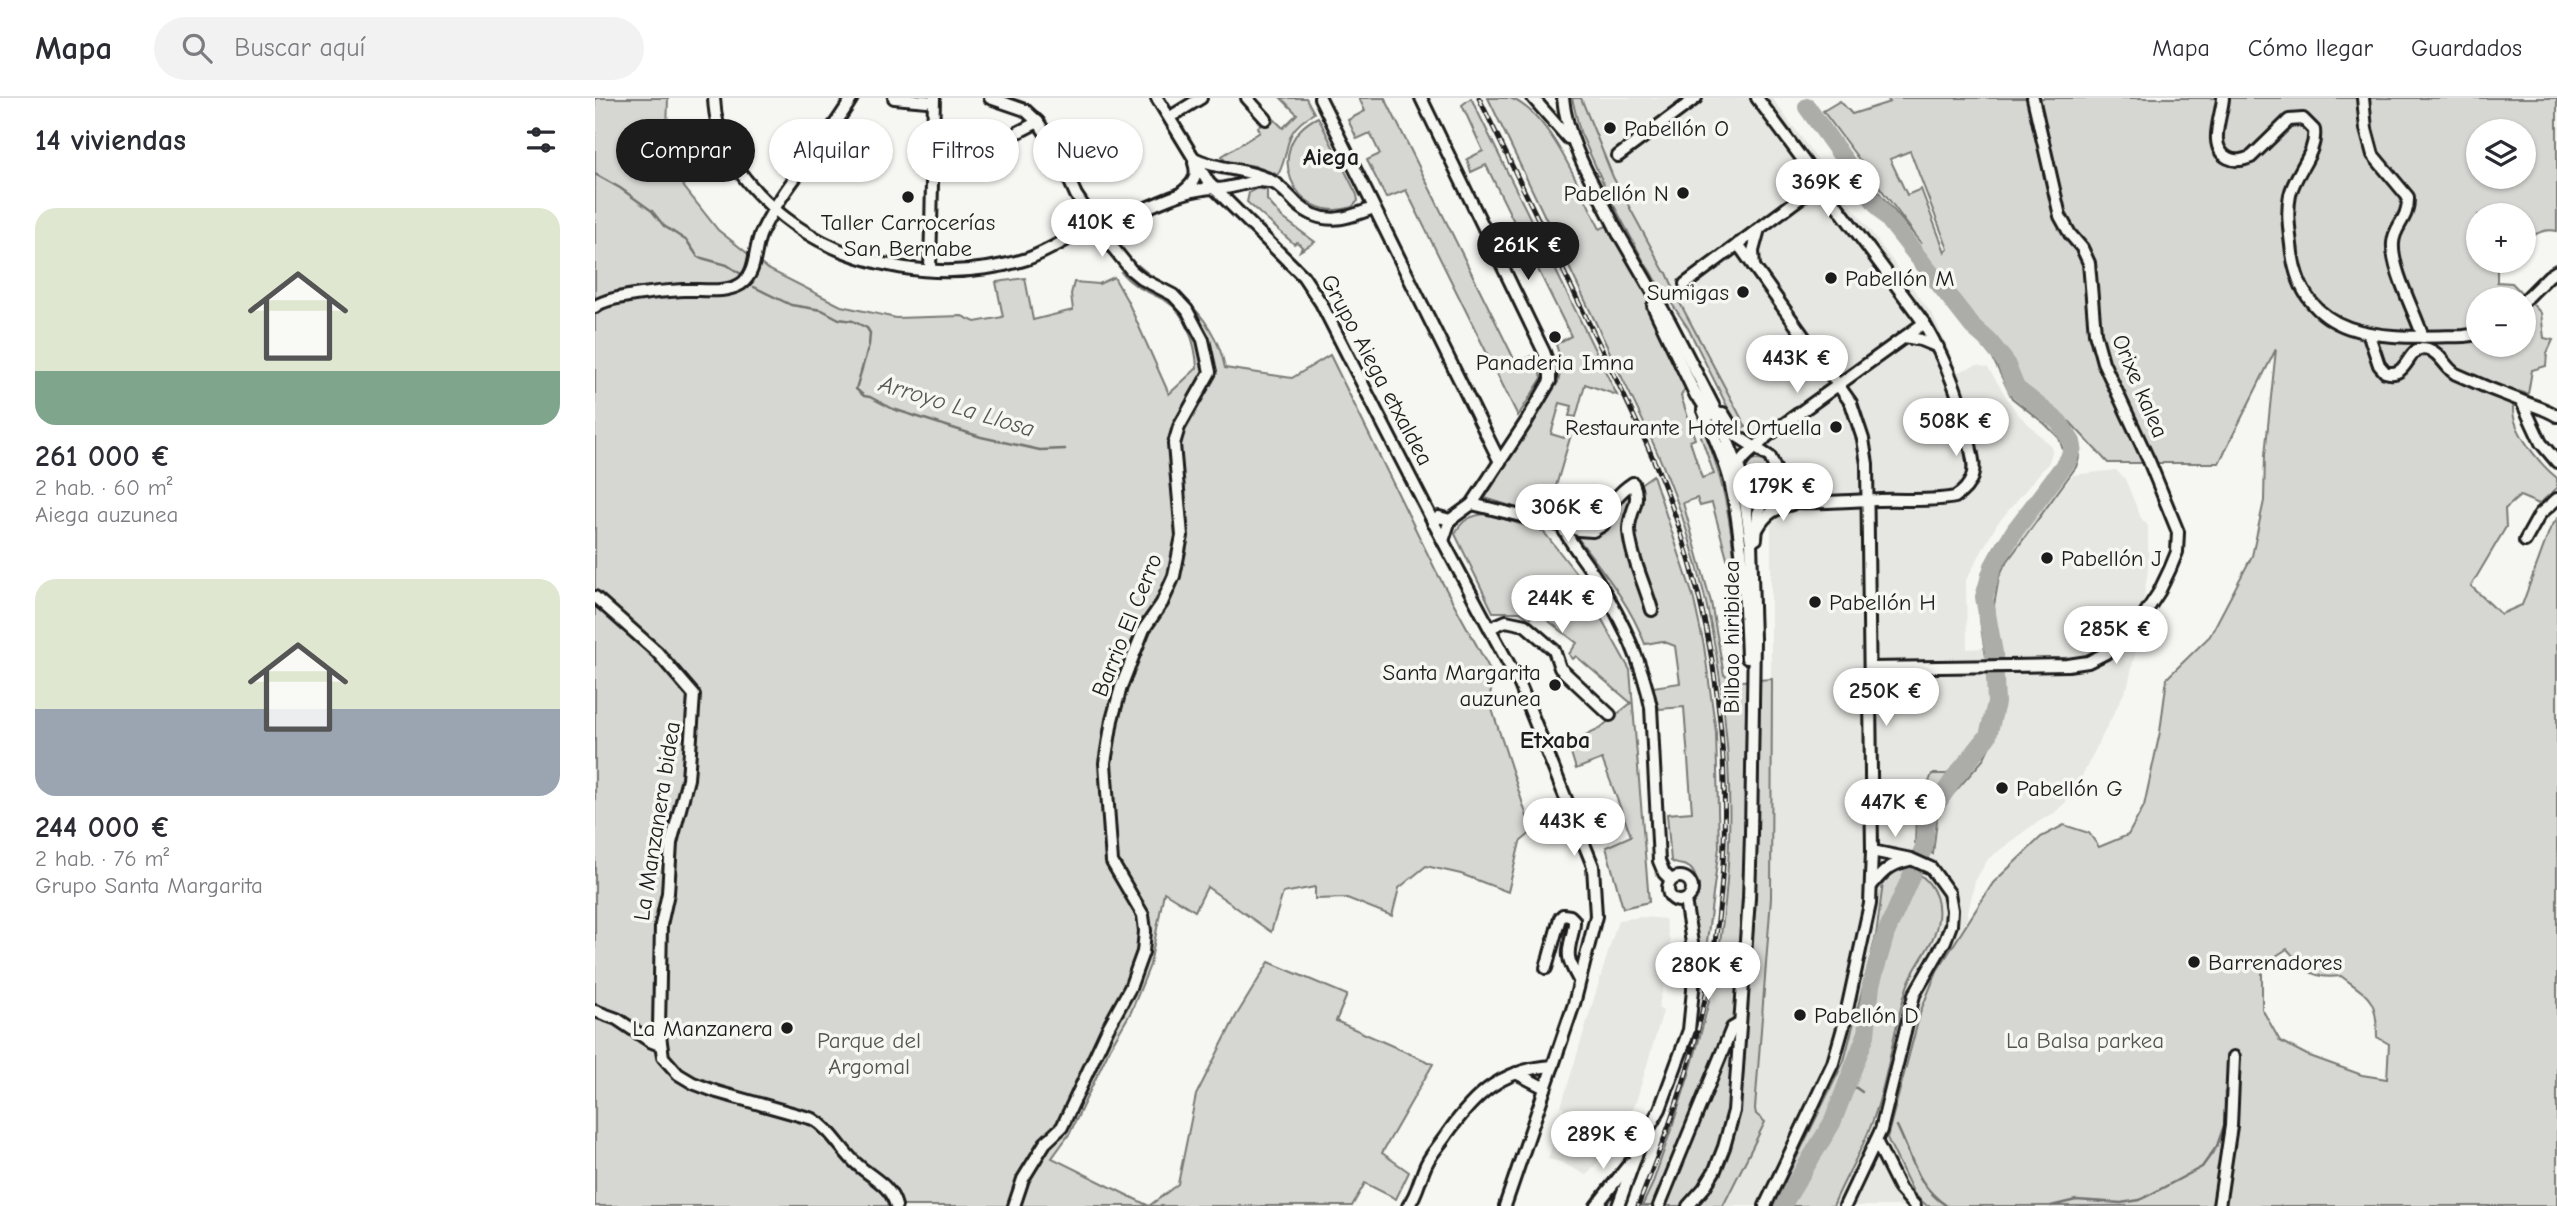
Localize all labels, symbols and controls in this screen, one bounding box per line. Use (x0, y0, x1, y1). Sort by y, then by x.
search box (154, 17, 644, 80)
text: Mapa (35, 29, 112, 67)
icon: search (178, 29, 216, 67)
text: Buscar aquí (234, 33, 365, 63)
text: Mapa (2152, 34, 2210, 62)
text: Cómo llegar (2248, 34, 2373, 62)
text: Guardados (2411, 34, 2522, 62)
place label: Pabellón O (1624, 115, 1729, 142)
chip: Comprar (616, 119, 755, 182)
chip: Alquilar (769, 119, 893, 182)
chip: Filtros (907, 119, 1019, 182)
chip: Nuevo (1033, 119, 1143, 182)
map controls (2466, 119, 2536, 357)
button: layers (2466, 119, 2536, 189)
marker: Pabellón O (1602, 120, 1618, 136)
icon: filters (522, 121, 560, 159)
text: 14 viviendas (35, 123, 186, 158)
district label: Aiega (1303, 143, 1359, 171)
pin: 369K € (1771, 159, 1885, 219)
text: 369K € (1792, 168, 1864, 195)
place label: Pabellón N (1564, 180, 1669, 207)
marker: Pabellón N (1675, 185, 1691, 201)
marker: Taller Carrocerías San Bernabe (900, 189, 916, 205)
pin: 410K € (1045, 200, 1159, 259)
button: + (2466, 203, 2536, 273)
text: 410K € (1067, 208, 1137, 235)
place label: Taller Carrocerías San Bernabe (821, 209, 995, 262)
pin: 261K € (1471, 222, 1585, 282)
text: 261K € (1493, 231, 1563, 258)
icon: home (235, 253, 361, 379)
place label: Pabellón M (1845, 265, 1955, 292)
street label: Grupo Aiega etxaldea (1315, 270, 1439, 470)
marker: Pabellón M (1823, 270, 1839, 286)
place label: Sumigas (1647, 279, 1729, 306)
marker: Sumigas (1735, 284, 1751, 300)
button: − (2466, 287, 2536, 357)
marker: Panaderia Imna (1547, 329, 1563, 345)
street label: Orixe kalea (2106, 330, 2174, 442)
pin: 443K € (1740, 336, 1854, 395)
text: 443K € (1762, 344, 1832, 371)
place label: Panaderia Imna (1476, 349, 1634, 376)
water label: Arroyo La Llosa (875, 369, 1038, 443)
pin: 508K € (1899, 398, 2013, 458)
text: 508K € (1919, 407, 1993, 434)
place label: Restaurante Hotel Ortuella (1565, 414, 1822, 441)
marker: Restaurante Hotel Ortuella (1828, 419, 1844, 435)
text: 261 000 € (35, 439, 171, 474)
pin: 179K € (1726, 464, 1840, 523)
text: 179K € (1749, 472, 1817, 499)
text: 2 hab. · 60 m² (35, 474, 172, 501)
pin: 306K € (1511, 484, 1625, 544)
text: 306K € (1531, 493, 1605, 520)
text: Aiega auzunea (35, 501, 178, 528)
place label: Pabellón J (2061, 545, 2162, 572)
street label: Barrio El Cerro (1086, 550, 1168, 700)
marker: Pabellón J (2039, 550, 2055, 566)
street label: Bilbao hiribidea (1718, 560, 1745, 714)
pin: 244K € (1505, 575, 1619, 635)
text: 244K € (1527, 584, 1597, 611)
place label: Pabellón H (1829, 589, 1936, 616)
marker: Pabellón H (1807, 594, 1823, 610)
pin: 285K € (2059, 606, 2173, 666)
text: 285K € (2080, 615, 2152, 642)
icon: home (235, 624, 361, 750)
place label: Santa Margarita auzunea (1382, 659, 1541, 712)
pin: 250K € (1829, 668, 1943, 728)
marker: Santa Margarita auzunea (1547, 677, 1563, 693)
text: 250K € (1849, 677, 1923, 704)
street label: La Manzanera bidea (628, 719, 686, 923)
district label: Etxaba (1520, 726, 1590, 754)
place label: Pabellón G (2016, 775, 2123, 802)
pin: 447K € (1838, 780, 1952, 839)
marker: Pabellón G (1994, 780, 2010, 796)
text: 447K € (1861, 788, 1929, 815)
pin: 443K € (1517, 798, 1631, 858)
text: 443K € (1539, 807, 1609, 834)
text: 244 000 € (35, 810, 171, 845)
text: 2 hab. · 76 m² (35, 845, 169, 872)
text: Grupo Santa Margarita (35, 872, 263, 899)
pin: 280K € (1651, 942, 1765, 1002)
place label: Barrenadores (2208, 949, 2342, 976)
text: 280K € (1671, 951, 1745, 978)
marker: Barrenadores (2186, 954, 2202, 970)
place label: Pabellón D (1814, 1002, 1919, 1029)
marker: Pabellón D (1792, 1007, 1808, 1023)
place label: La Manzanera (632, 1015, 773, 1042)
marker: La Manzanera (779, 1020, 795, 1036)
park label: Parque del Argomal (817, 1027, 921, 1080)
park label: La Balsa parkea (2006, 1027, 2164, 1054)
pin: 289K € (1546, 1112, 1660, 1171)
text: 289K € (1567, 1120, 1639, 1147)

